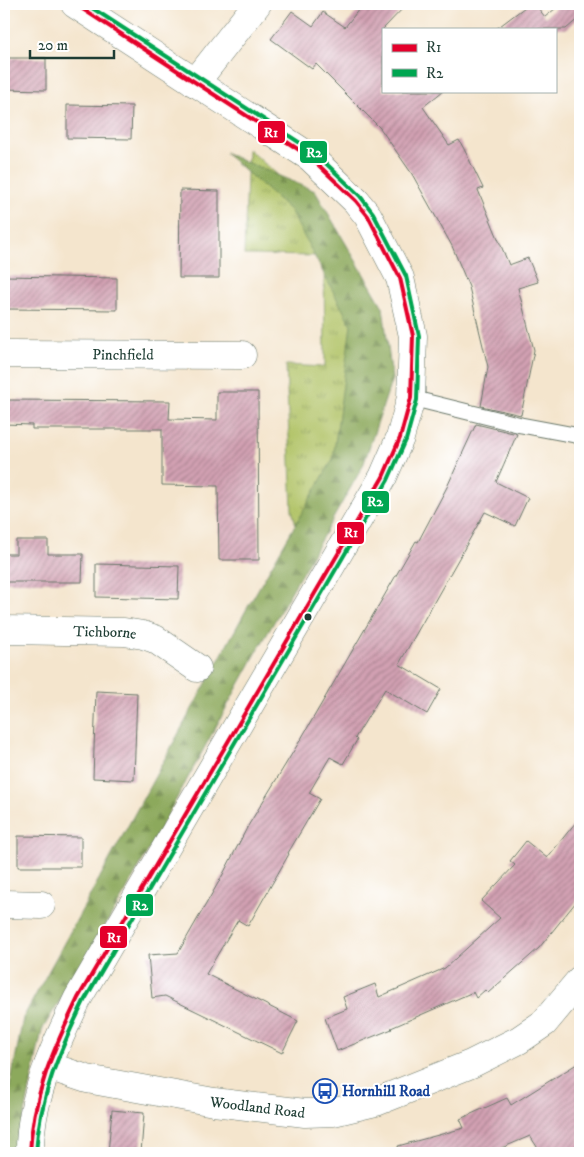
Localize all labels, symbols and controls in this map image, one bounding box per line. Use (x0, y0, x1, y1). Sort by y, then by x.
scale bar (30, 28, 114, 60)
legend (382, 28, 556, 92)
text: 20 m (38, 36, 68, 55)
text: R1 (426, 38, 441, 57)
text: R2 (426, 64, 444, 83)
line badge: R1 (257, 120, 286, 144)
text: R1 (264, 124, 278, 142)
line badge: R2 (299, 140, 328, 164)
text: R2 (306, 144, 323, 162)
street label: Pinchfield (92, 345, 154, 365)
line badge: R2 (361, 490, 390, 514)
text: R2 (367, 493, 384, 511)
line badge: R1 (336, 521, 365, 545)
text: R1 (344, 524, 358, 542)
unlabelled marker (303, 612, 313, 622)
street label: Tichborne (73, 622, 138, 644)
line badge: R2 (125, 893, 154, 917)
text: R2 (132, 897, 149, 915)
line badge: R1 (99, 925, 128, 949)
text: R1 (107, 929, 121, 947)
bus stop icon: Hornhill Road (312, 1078, 338, 1104)
place label: Hornhill Road (342, 1082, 431, 1101)
street label: Woodland Road (208, 1092, 307, 1123)

